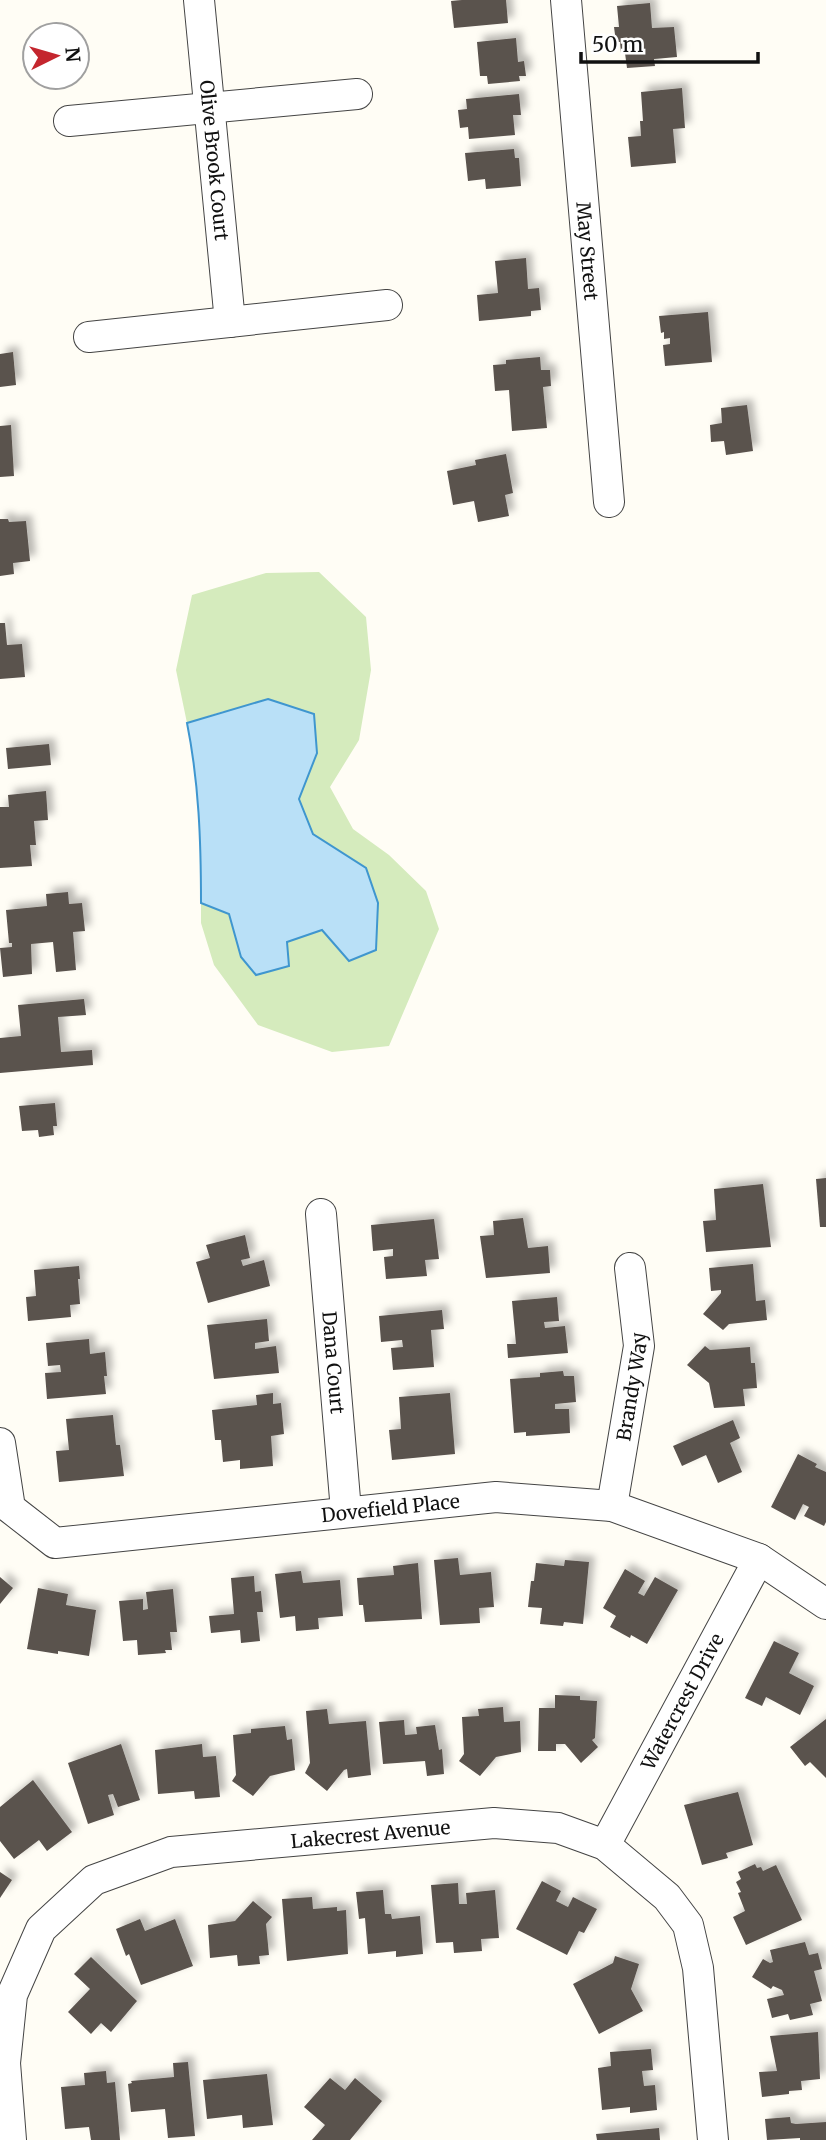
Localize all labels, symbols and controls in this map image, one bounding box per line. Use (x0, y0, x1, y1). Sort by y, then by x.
north arrow (21, 21, 91, 91)
scale bar (581, 21, 758, 65)
text: 50 m (592, 31, 643, 58)
text: N (60, 46, 86, 63)
street label: Olive Brook Court (195, 79, 234, 242)
street label: May Street (571, 201, 604, 302)
street label: Dana Court (317, 1310, 350, 1415)
street label: Brandy Way (611, 1331, 651, 1443)
street label: Dovefield Place (320, 1489, 461, 1527)
street label: Watercrest Drive (635, 1629, 729, 1775)
street label: Lakecrest Avenue (290, 1815, 451, 1853)

